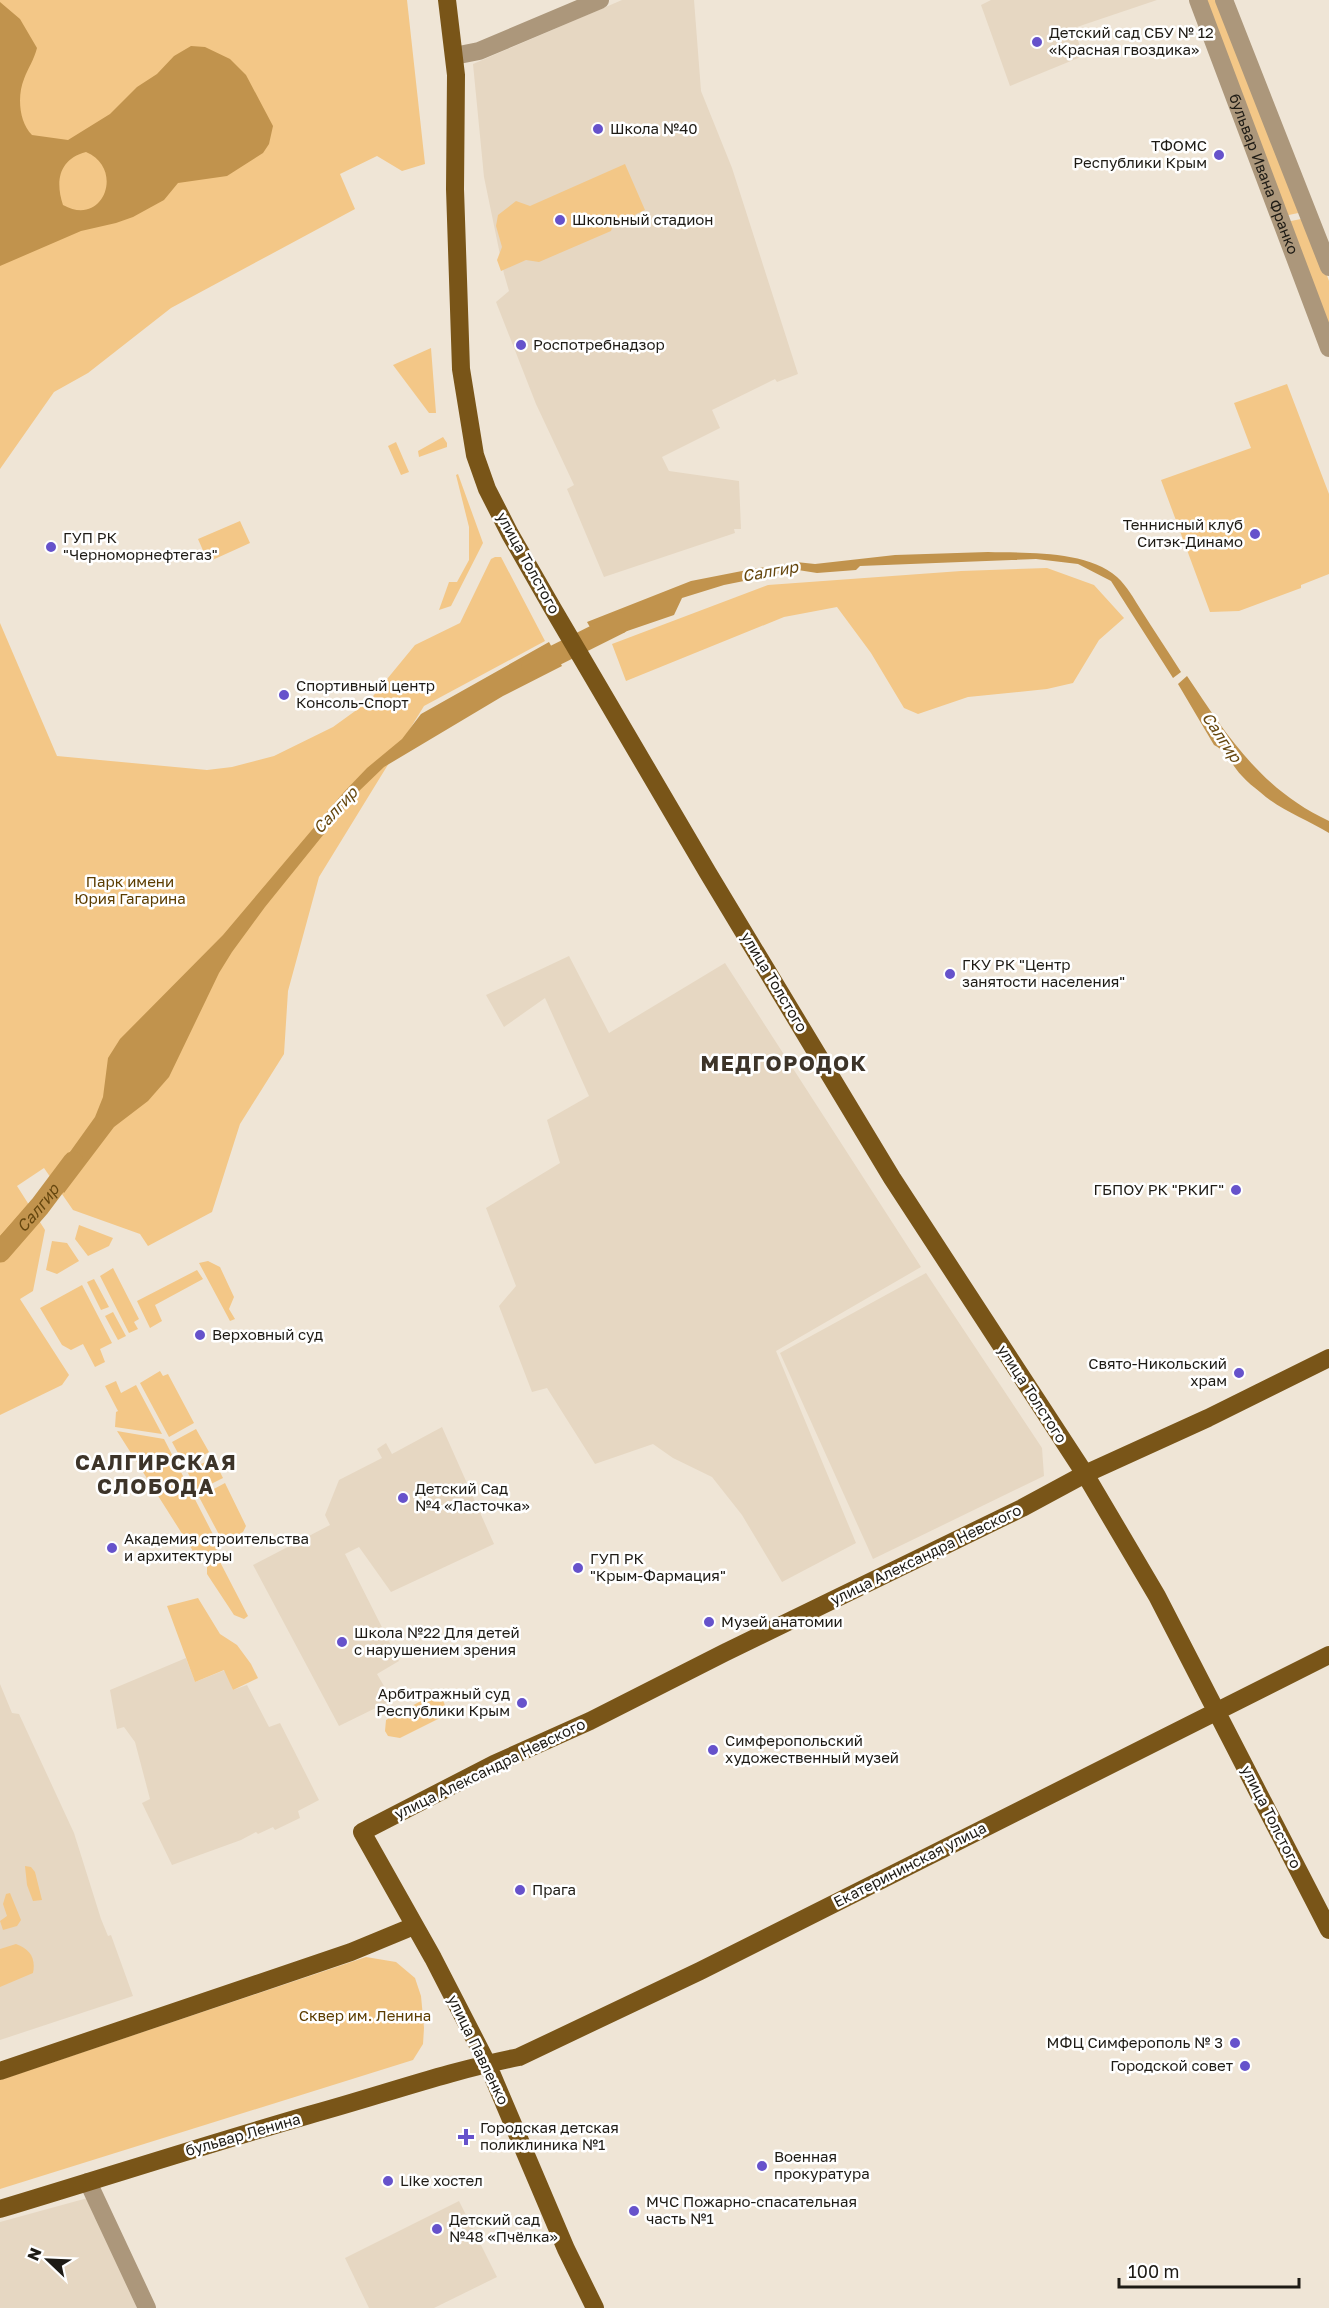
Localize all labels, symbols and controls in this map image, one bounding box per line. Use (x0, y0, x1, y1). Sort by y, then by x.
place label: Детский сад СБУ № 12 «Красная гвоздика» (1049, 23, 1214, 58)
marker: Детский сад СБУ № 12 «Красная гвоздика» (1030, 35, 1044, 49)
street label: бульвар Ивана Франко (1226, 91, 1303, 257)
place label: Школа №40 (610, 119, 698, 137)
marker: Школа №40 (591, 122, 605, 136)
place label: ТФОМС Республики Крым (1073, 136, 1207, 171)
marker: ТФОМС Республики Крым (1212, 148, 1226, 162)
place label: Школьный стадион (572, 210, 713, 228)
marker: Школьный стадион (553, 213, 567, 227)
place label: Роспотребнадзор (533, 335, 665, 353)
marker: Роспотребнадзор (514, 338, 528, 352)
street label: улица Толстого (494, 509, 564, 616)
place label: Теннисный клуб Ситэк-Динамо (1123, 515, 1243, 550)
marker: Теннисный клуб Ситэк-Динамо (1248, 527, 1262, 541)
place label: ГУП РК "Черноморнефтегаз" (63, 528, 218, 563)
marker: ГУП РК "Черноморнефтегаз" (44, 540, 58, 554)
water label: Салгир (741, 556, 801, 586)
place label: Спортивный центр Консоль-Спорт (296, 676, 435, 711)
marker: Спортивный центр Консоль-Спорт (277, 688, 291, 702)
water label: Салгир (1198, 708, 1247, 767)
water label: Салгир (309, 782, 362, 837)
park label: Парк имени Юрия Гагарина (74, 872, 186, 907)
street label: улица Толстого (738, 928, 812, 1035)
place label: ГКУ РК "Центр занятости населения" (962, 955, 1125, 990)
marker: ГКУ РК "Центр занятости населения" (943, 967, 957, 981)
district label: МЕДГОРОДОК (700, 1050, 868, 1076)
water label: Салгир (12, 1179, 64, 1236)
place label: ГБПОУ РК "РКИГ" (1094, 1180, 1224, 1198)
marker: ГБПОУ РК "РКИГ" (1229, 1183, 1243, 1197)
place label: Верховный суд (212, 1325, 323, 1343)
marker: Верховный суд (193, 1328, 207, 1342)
street label: улица Толстого (994, 1341, 1071, 1446)
place label: Свято-Никольский храм (1088, 1354, 1227, 1389)
marker: Свято-Никольский храм (1232, 1366, 1246, 1380)
district label: САЛГИРСКАЯ СЛОБОДА (75, 1449, 237, 1499)
place label: Детский Сад №4 «Ласточка» (415, 1479, 530, 1514)
marker: Детский Сад №4 «Ласточка» (396, 1491, 410, 1505)
street label: улица Александра Невского (827, 1500, 1024, 1608)
place label: Академия строительства и архитектуры (124, 1529, 309, 1564)
marker: Академия строительства и архитектуры (105, 1541, 119, 1555)
place label: ГУП РК "Крым-Фармация" (590, 1549, 726, 1584)
marker: ГУП РК "Крым-Фармация" (571, 1561, 585, 1575)
place label: Музей анатомии (721, 1612, 843, 1630)
marker: Музей анатомии (702, 1615, 716, 1629)
place label: Школа №22 Для детей с нарушением зрения (354, 1623, 520, 1658)
marker: Школа №22 Для детей с нарушением зрения (335, 1635, 349, 1649)
place label: Арбитражный суд Республики Крым (376, 1684, 510, 1719)
marker: Арбитражный суд Республики Крым (515, 1696, 529, 1710)
street label: улица Александра Невского (391, 1714, 588, 1822)
place label: Симферопольский художественный музей (725, 1731, 899, 1766)
marker: Симферопольский художественный музей (706, 1743, 720, 1757)
street label: улица Толстого (1238, 1762, 1306, 1871)
street label: Екатерининская улица (830, 1818, 989, 1911)
place label: Прага (532, 1880, 576, 1898)
marker: Прага (513, 1883, 527, 1897)
street label: улица Павленко (445, 1992, 513, 2107)
park label: Сквер им. Ленина (299, 2006, 431, 2024)
place label: МФЦ Симферополь № 3 (1047, 2033, 1223, 2051)
marker: МФЦ Симферополь № 3 (1228, 2036, 1242, 2050)
place label: Городской совет (1110, 2056, 1234, 2074)
marker: Городской совет (1238, 2059, 1252, 2073)
street label: бульвар Ленина (183, 2109, 302, 2159)
place label: Городская детская поликлиника №1 (480, 2118, 619, 2153)
marker: Городская детская поликлиника №1 (457, 2128, 475, 2146)
place label: Военная прокуратура (774, 2147, 870, 2182)
marker: Военная прокуратура (755, 2159, 769, 2173)
place label: Like хостел (400, 2171, 483, 2189)
marker: Like хостел (381, 2174, 395, 2188)
place label: МЧС Пожарно-спасательная часть №1 (646, 2192, 857, 2227)
marker: МЧС Пожарно-спасательная часть №1 (627, 2204, 641, 2218)
place label: Детский сад №48 «Пчёлка» (449, 2210, 558, 2245)
marker: Детский сад №48 «Пчёлка» (430, 2222, 444, 2236)
north arrow (18, 2230, 78, 2290)
text: N (23, 2245, 46, 2264)
scale bar (1119, 2251, 1299, 2289)
text: 100 m (1128, 2260, 1179, 2282)

